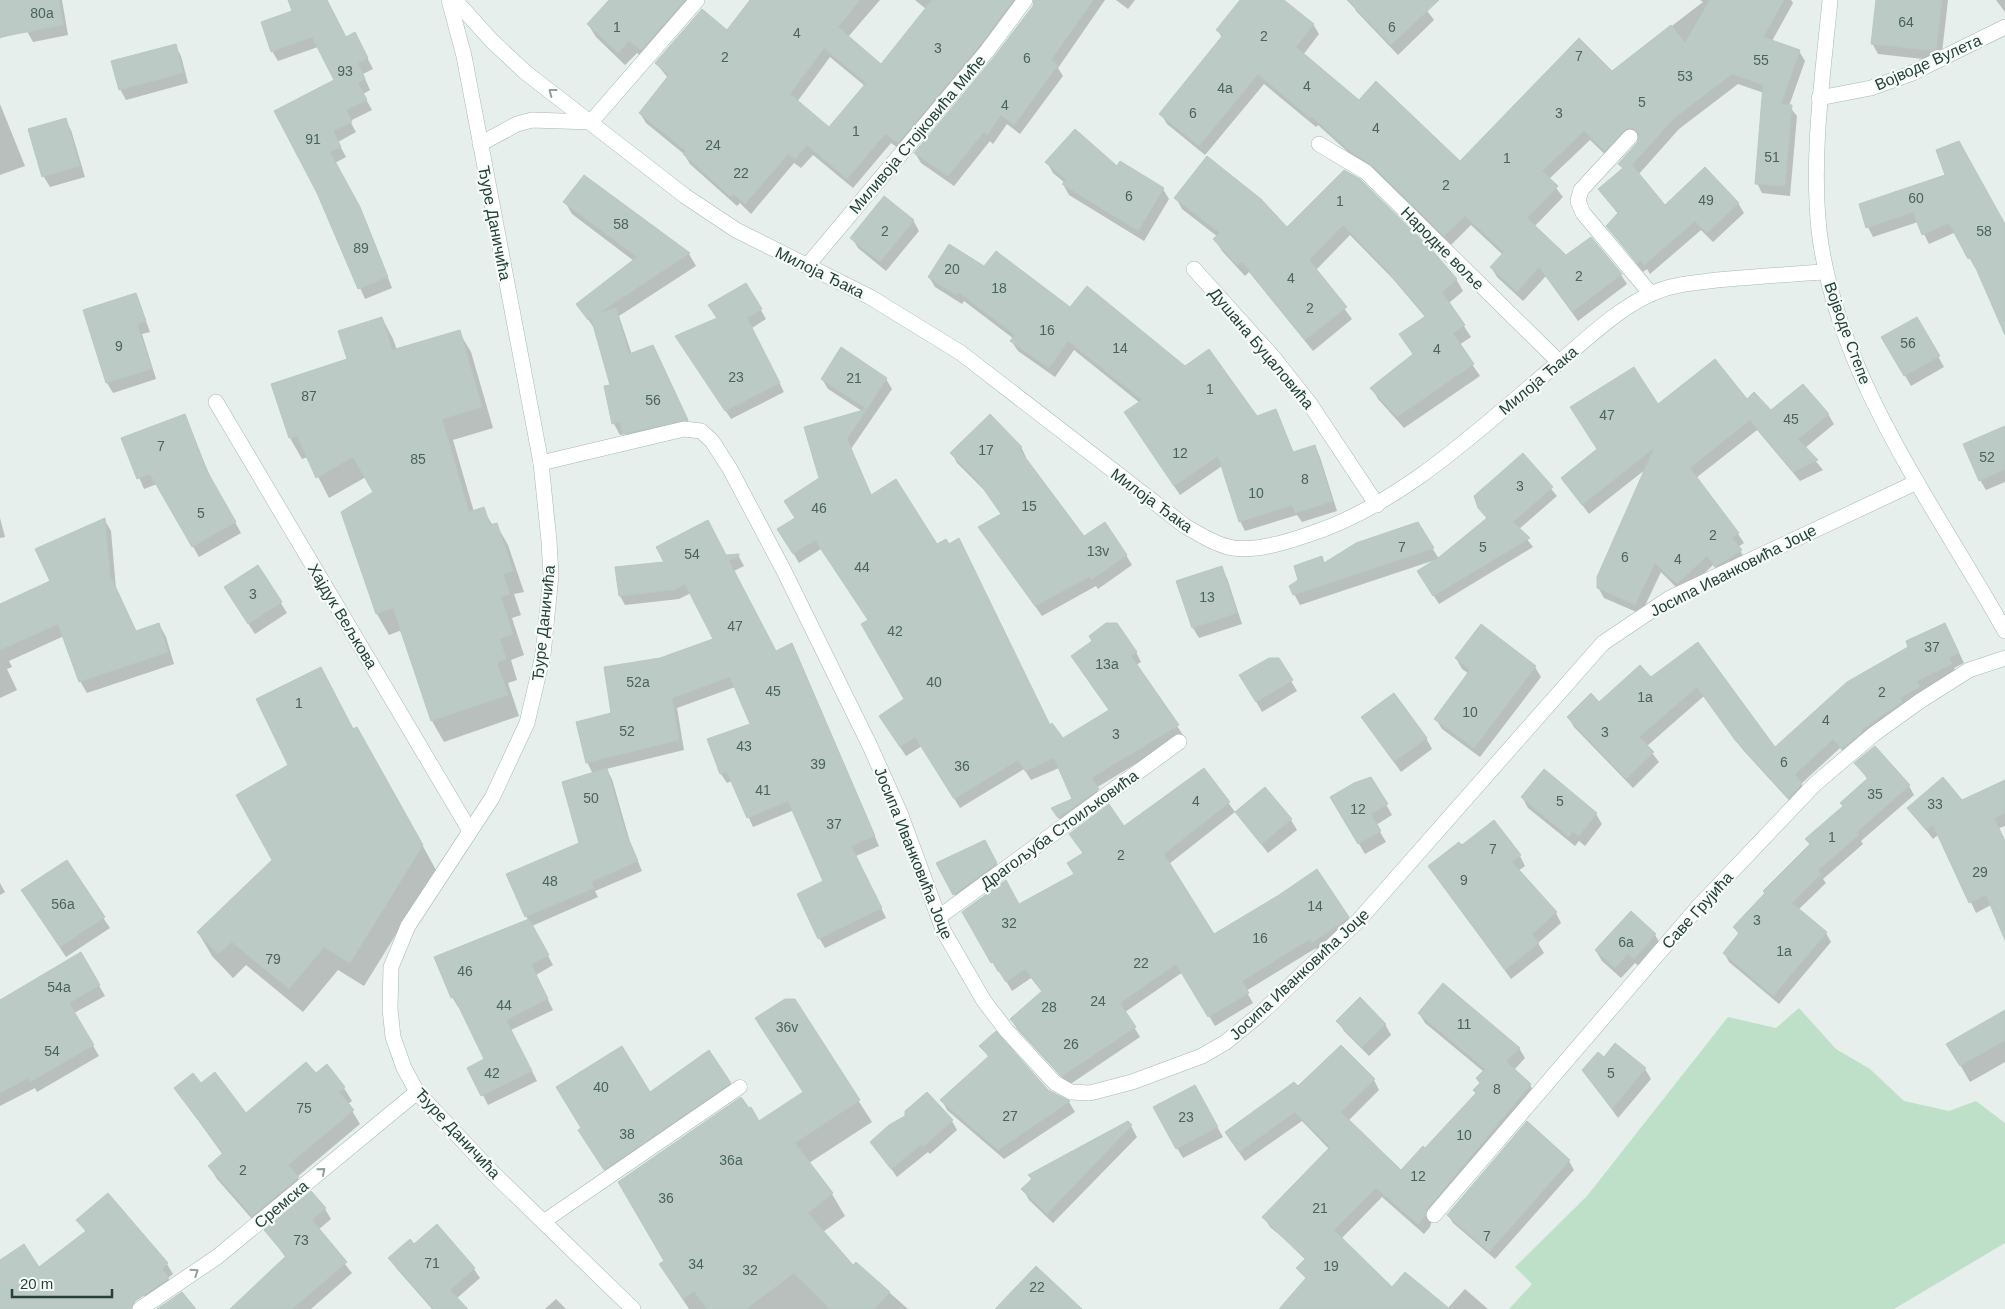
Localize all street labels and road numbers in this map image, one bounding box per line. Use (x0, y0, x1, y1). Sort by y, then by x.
street label: Војводе Вулета (1872, 31, 1984, 94)
street label: Миливоја Стојковића Миће (846, 52, 989, 217)
street label: Ђуре Даничића (475, 164, 514, 282)
street label: Народне воље (1398, 203, 1488, 293)
street label: Милоја Ђака (773, 244, 867, 301)
street label: Војводе Степе (1821, 280, 1874, 387)
street label: Душана Буцаловића (1206, 284, 1317, 412)
street label: Милоја Ђака (1496, 343, 1581, 418)
street label: Милоја Ђака (1108, 465, 1196, 536)
street label: Јосипа Иванковића Јоце (1647, 521, 1819, 620)
street label: Хајдук Вељкова (305, 561, 381, 672)
street label: Ђуре Даничића (529, 564, 558, 682)
street label: Јосипа Иванковића Јоце (871, 765, 956, 942)
street label: Драгољуба Стоиљковића (977, 767, 1141, 892)
street label: Саве Грујића (1659, 869, 1736, 952)
street label: Јосипа Иванковића Јоце (1226, 905, 1372, 1043)
street label: Ђуре Даничића (412, 1085, 504, 1182)
street label: Сремска (251, 1177, 312, 1232)

